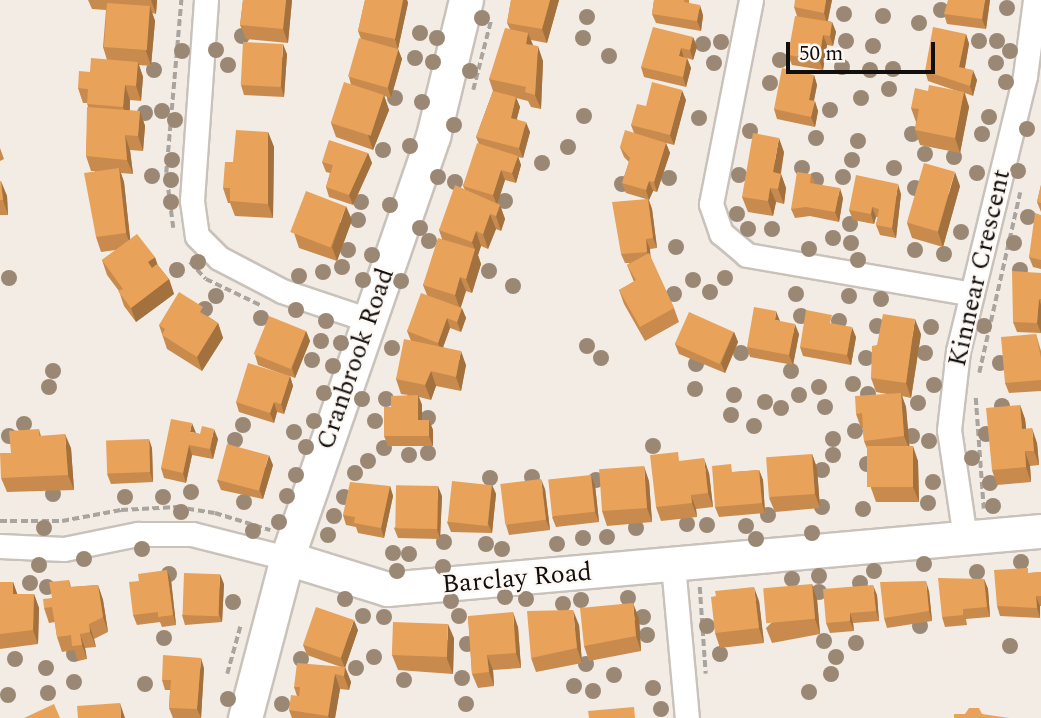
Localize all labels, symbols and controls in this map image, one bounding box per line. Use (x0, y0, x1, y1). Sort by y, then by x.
scale bar (789, 28, 938, 72)
text: 50 m (799, 38, 843, 70)
street label: Kinnear Crescent (942, 166, 1018, 370)
street label: Cranbrook Road (310, 264, 402, 454)
street label: Barclay Road (441, 557, 593, 601)

